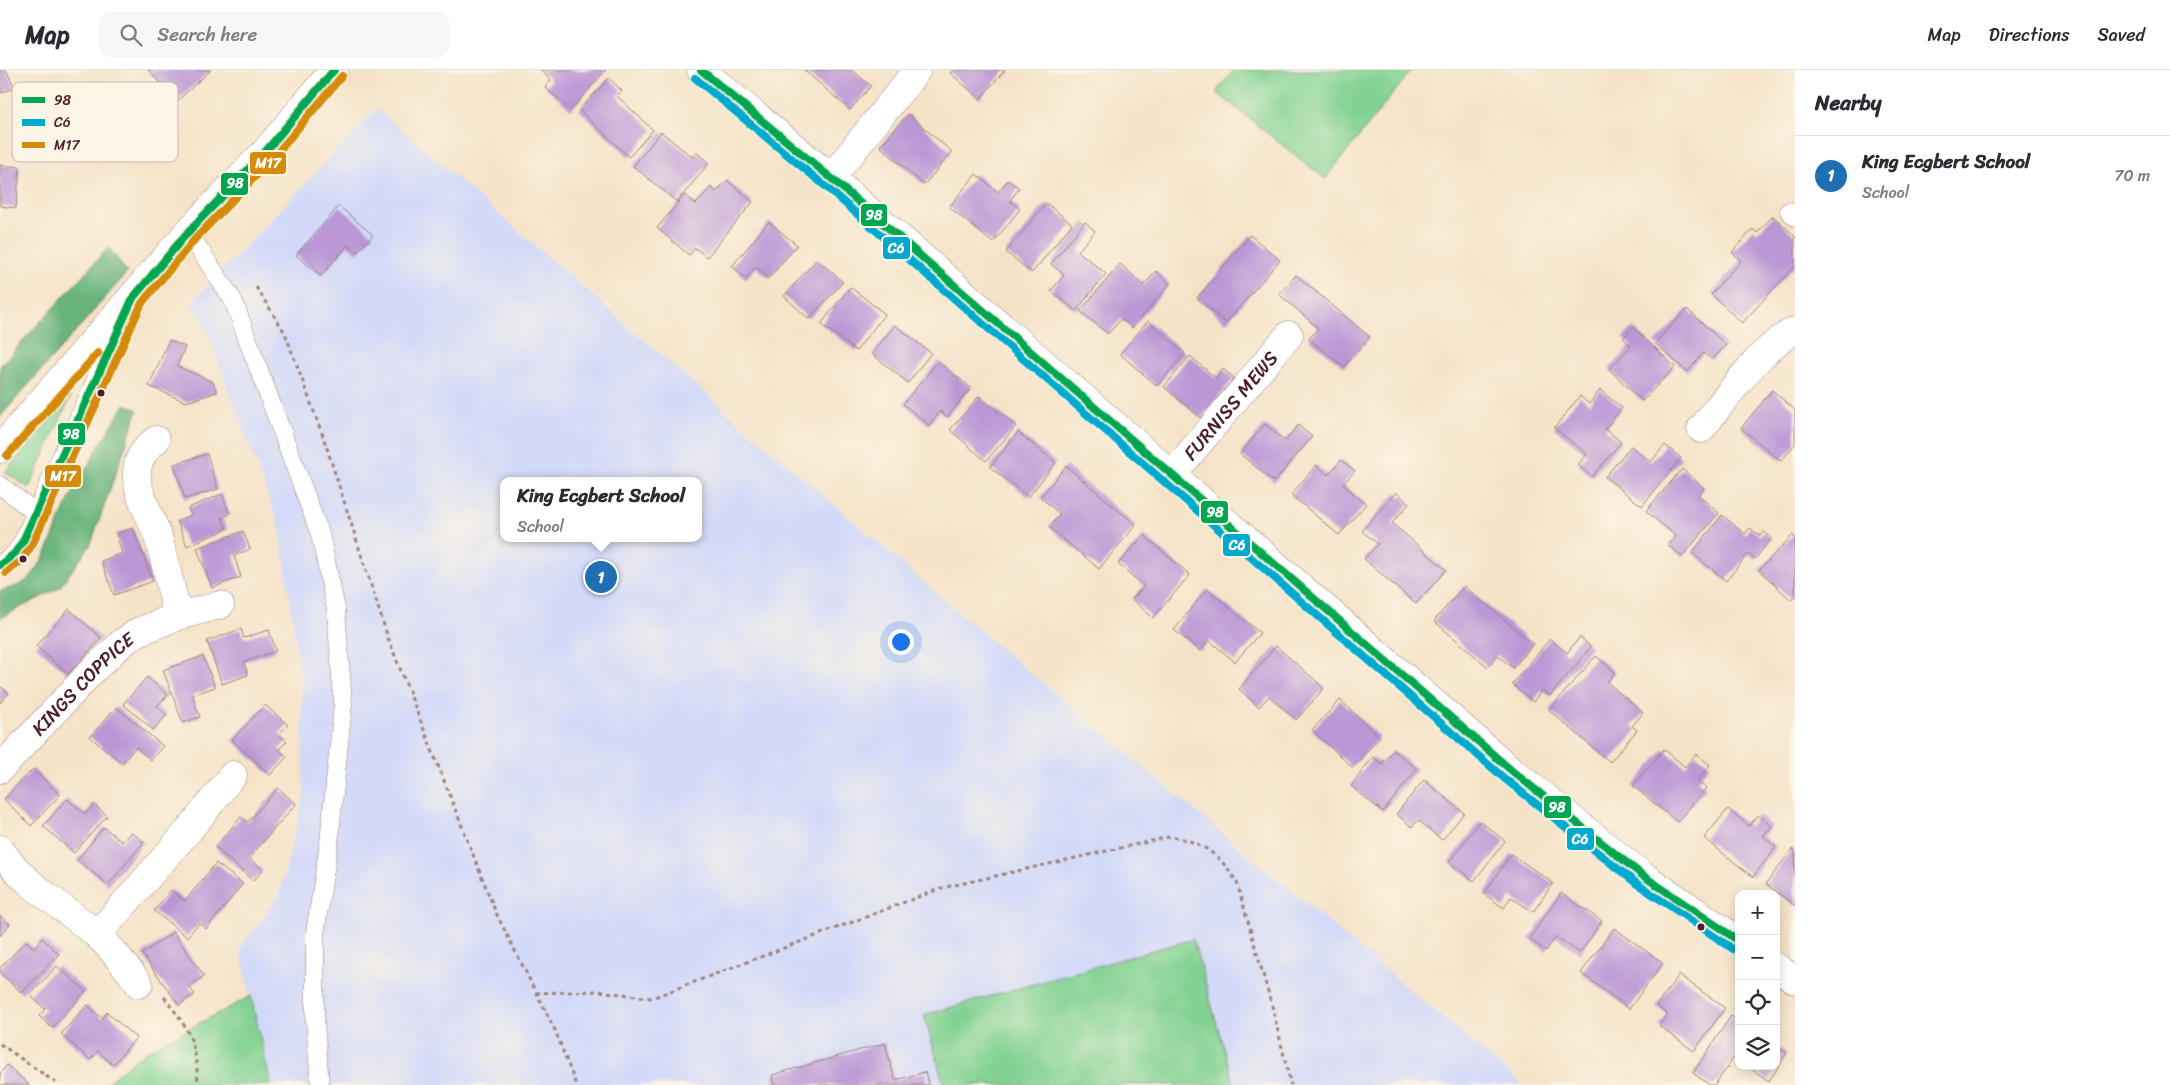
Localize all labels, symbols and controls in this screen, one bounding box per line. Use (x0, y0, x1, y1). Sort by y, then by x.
search box (99, 12, 449, 57)
text: Map (25, 14, 69, 56)
text: Search here (157, 18, 257, 51)
text: Map (1928, 19, 1961, 51)
text: Directions (1989, 19, 2070, 51)
text: Saved (2098, 19, 2145, 51)
icon: search (117, 21, 145, 49)
legend (12, 82, 178, 162)
text: Nearby (1815, 84, 1881, 122)
text: 98 (54, 88, 72, 113)
text: C6 (54, 110, 71, 135)
text: M17 (54, 133, 80, 158)
text: King Ecgbert School (1862, 145, 2030, 178)
line badge: M17 (249, 151, 287, 175)
text: M17 (254, 151, 282, 176)
text: 1 (1828, 161, 1834, 190)
text: 70 m (2114, 161, 2150, 190)
text: 98 (226, 171, 244, 196)
line badge: 98 (220, 172, 249, 196)
text: School (1862, 178, 1909, 207)
line badge: 98 (860, 203, 888, 227)
text: 98 (865, 203, 883, 228)
line badge: C6 (882, 236, 911, 260)
text: C6 (887, 236, 904, 261)
street label: FURNISS MEWS (1175, 343, 1287, 468)
unlabelled marker (96, 388, 106, 398)
line badge: 98 (57, 422, 86, 446)
text: 98 (62, 422, 80, 447)
line badge: M17 (44, 464, 82, 488)
text: M17 (49, 464, 77, 489)
popup (500, 477, 702, 542)
text: King Ecgbert School (517, 479, 685, 512)
line badge: 98 (1200, 500, 1229, 524)
text: 98 (1206, 500, 1224, 525)
text: School (517, 512, 564, 541)
line badge: C6 (1222, 533, 1251, 557)
text: C6 (1228, 533, 1245, 558)
unlabelled marker (18, 554, 28, 564)
pin: 1 (585, 558, 617, 596)
street label: KINGS COPPICE (23, 622, 142, 744)
your location (888, 629, 914, 655)
line badge: 98 (1543, 795, 1572, 819)
text: 98 (1548, 795, 1566, 820)
line badge: C6 (1566, 827, 1595, 851)
text: C6 (1571, 827, 1588, 852)
map controls (1735, 890, 1780, 1070)
button: + (1735, 890, 1780, 935)
unlabelled marker (1696, 922, 1706, 932)
button: − (1735, 935, 1780, 980)
button: locate (1735, 980, 1780, 1025)
button: layers (1735, 1025, 1780, 1070)

